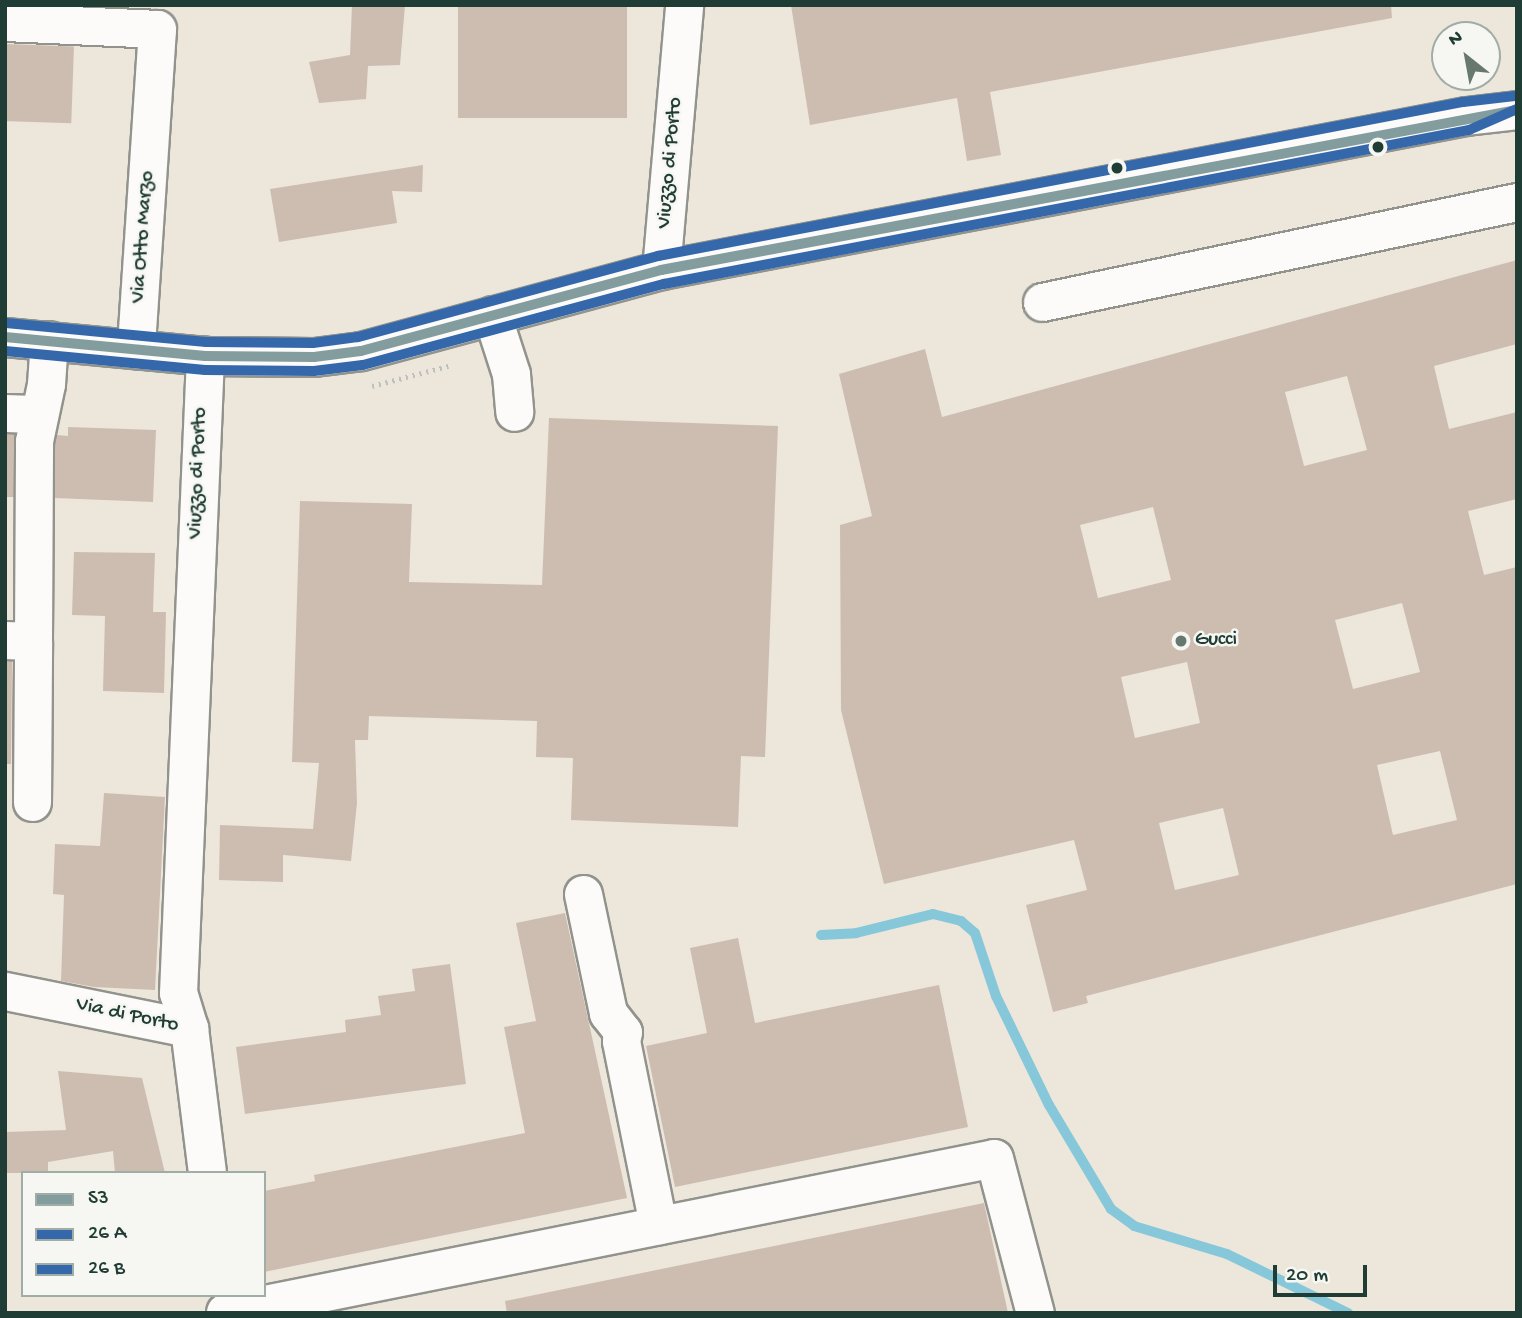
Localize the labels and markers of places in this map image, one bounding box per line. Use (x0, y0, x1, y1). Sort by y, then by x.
unlabelled marker (1371, 140, 1385, 154)
unlabelled marker (1110, 161, 1124, 175)
place label: Gucci (1195, 628, 1237, 654)
marker: Gucci (1173, 633, 1189, 649)

